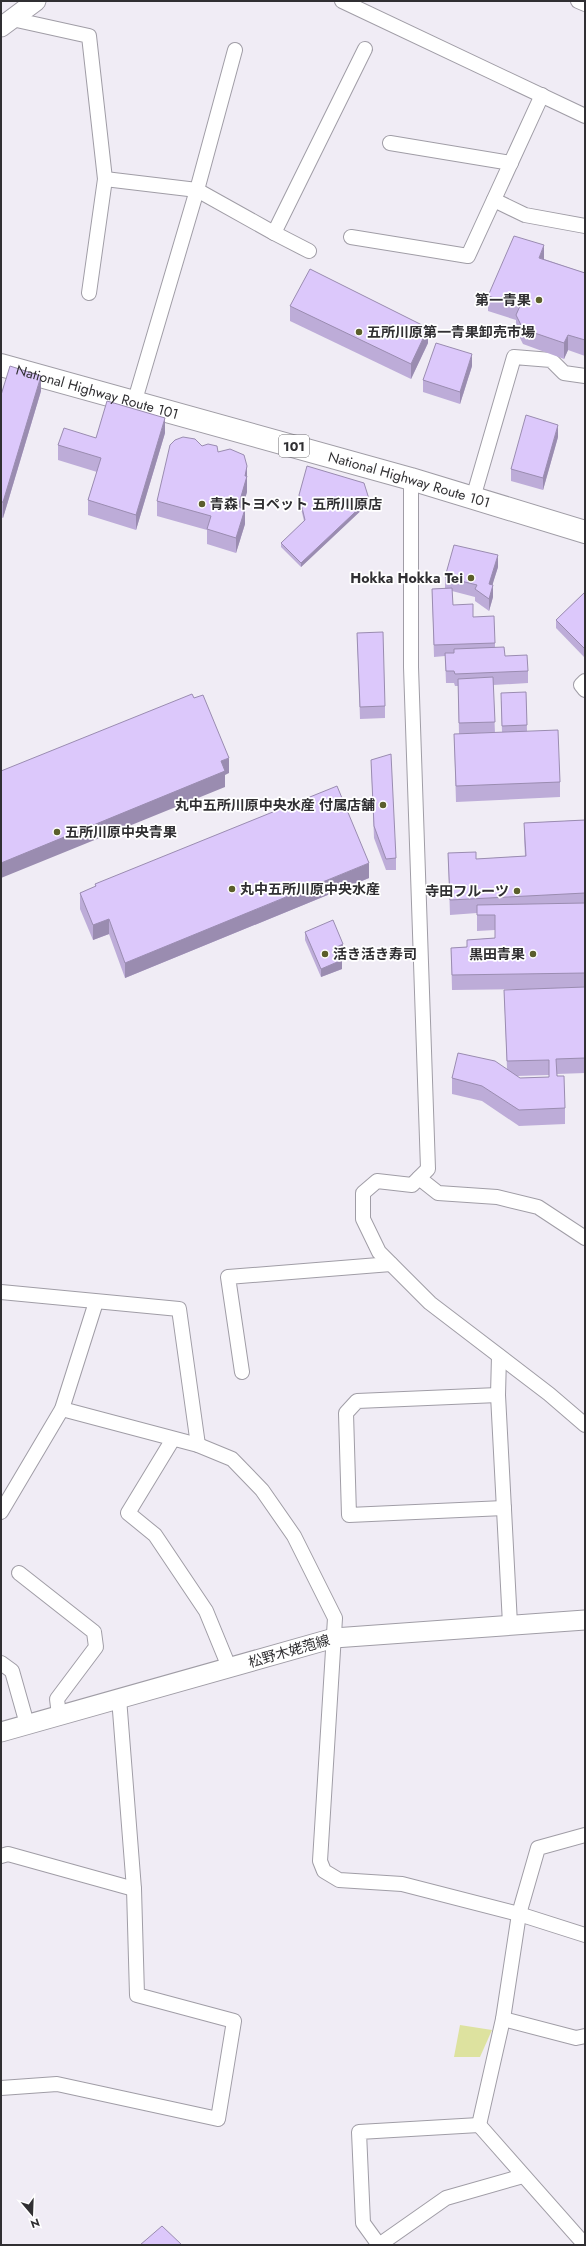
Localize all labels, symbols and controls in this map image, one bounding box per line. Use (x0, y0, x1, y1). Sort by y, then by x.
place label: 第一青果 (475, 290, 531, 310)
marker: 第一青果 (534, 295, 544, 305)
place label: 五所川原第一青果卸売市場 (367, 322, 535, 342)
marker: 五所川原第一青果卸売市場 (354, 327, 364, 337)
street label: National Highway Route 101 (14, 360, 181, 424)
road number: 101 (279, 435, 309, 457)
street label: National Highway Route 101 (326, 446, 493, 513)
place label: 青森トヨペット 五所川原店 (210, 494, 382, 514)
marker: 青森トヨペット 五所川原店 (197, 499, 207, 509)
place label: Hokka Hokka Tei (350, 568, 463, 588)
marker: Hokka Hokka Tei (466, 573, 476, 583)
place label: 丸中五所川原中央水産 付属店舗 (175, 795, 375, 815)
marker: 丸中五所川原中央水産 付属店舗 (378, 800, 388, 810)
place label: 五所川原中央青果 (65, 822, 177, 842)
marker: 五所川原中央青果 (52, 827, 62, 837)
place label: 丸中五所川原中央水産 (240, 879, 380, 899)
place label: 寺田フルーツ (425, 881, 509, 901)
marker: 丸中五所川原中央水産 (227, 884, 237, 894)
marker: 寺田フルーツ (512, 886, 522, 896)
place label: 活き活き寿司 (333, 944, 417, 964)
place label: 黒田青果 (469, 944, 525, 964)
marker: 活き活き寿司 (320, 949, 330, 959)
marker: 黒田青果 (528, 949, 538, 959)
street label: 松野木姥萢線 (246, 1630, 332, 1672)
north arrow (12, 2194, 52, 2234)
text: N (29, 2214, 42, 2232)

